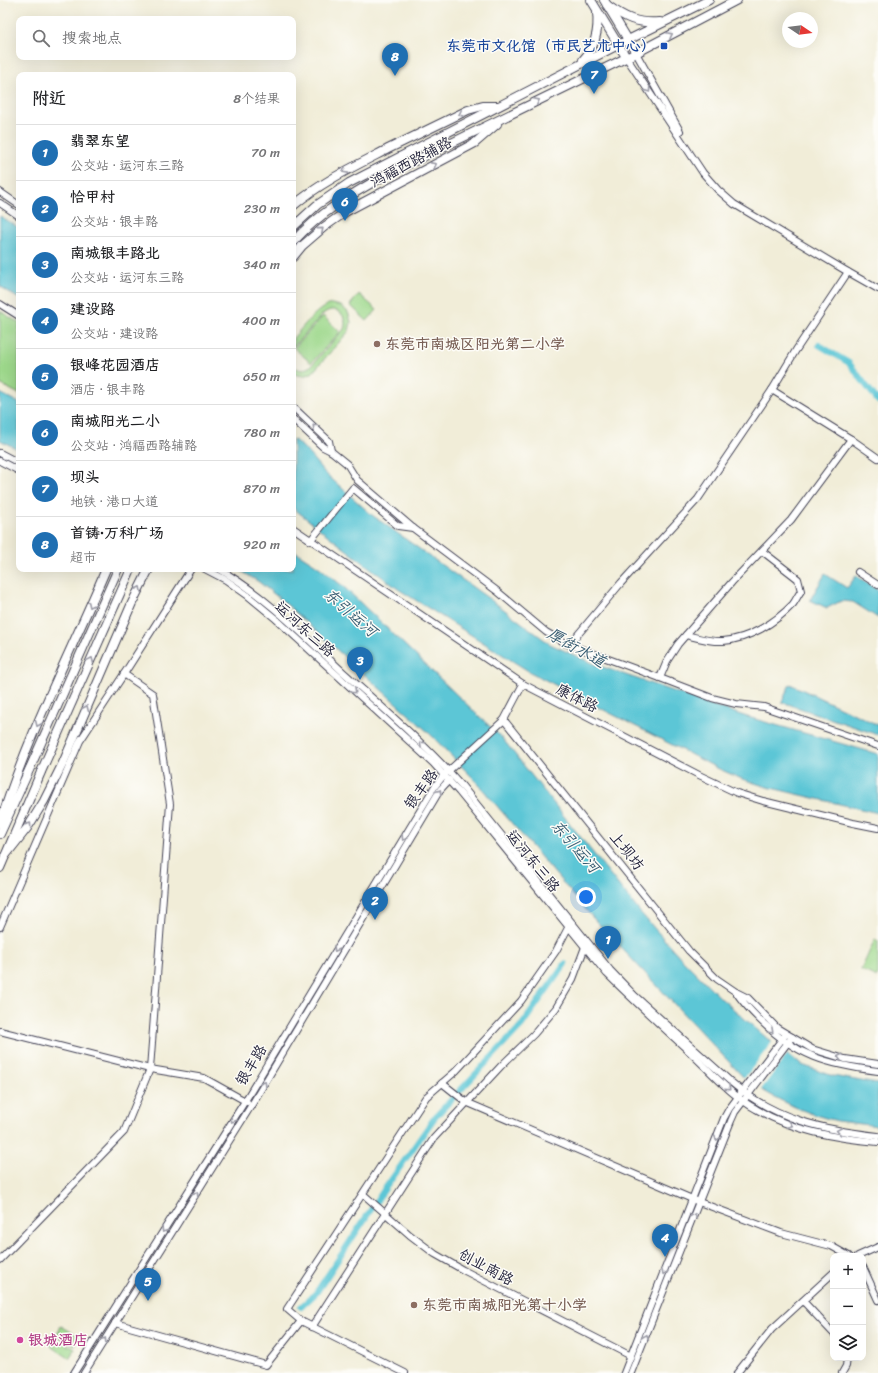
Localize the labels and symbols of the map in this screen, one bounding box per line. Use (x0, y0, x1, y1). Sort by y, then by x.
north arrow (782, 12, 818, 48)
one-way arrow (666, 32, 673, 40)
place label: 东莞市文化馆（市民艺术中心） (446, 33, 656, 59)
marker: 东莞市文化馆（市民艺术中心） (659, 41, 669, 51)
pin: 8 (382, 43, 408, 76)
pin: 7 (581, 61, 607, 94)
one-way arrow (643, 86, 651, 93)
one-way arrow (533, 99, 540, 106)
one-way arrow (458, 109, 465, 117)
street label: 鸿福西路辅路 (365, 129, 457, 195)
one-way arrow (429, 163, 437, 170)
one-way arrow (341, 167, 349, 174)
pin: 6 (332, 188, 358, 221)
one-way arrow (316, 227, 324, 234)
place label: 东莞市南城区阳光第二小学 (385, 331, 565, 357)
marker: 东莞市南城区阳光第二小学 (372, 339, 382, 349)
one-way arrow (312, 425, 319, 432)
water label: 东引运河 (317, 580, 387, 646)
one-way arrow (134, 586, 142, 594)
street label: 运河东三路 (268, 594, 342, 664)
one-way arrow (87, 601, 95, 608)
water label: 厚街水道 (542, 619, 614, 677)
pin: 3 (347, 647, 373, 680)
one-way arrow (86, 656, 94, 663)
street label: 康体路 (551, 676, 603, 720)
one-way arrow (349, 686, 357, 693)
one-way arrow (82, 705, 90, 712)
one-way arrow (35, 719, 43, 727)
one-way arrow (419, 741, 427, 749)
street label: 银丰路 (397, 763, 445, 815)
one-way arrow (434, 790, 441, 797)
water label: 东引运河 (544, 813, 610, 882)
one-way arrow (24, 822, 31, 829)
street label: 运河东三路 (499, 824, 567, 898)
street label: 上坝坊 (603, 825, 651, 877)
one-way arrow (401, 834, 408, 841)
pin: 2 (362, 887, 388, 920)
your location (576, 887, 596, 907)
pin: 1 (595, 926, 621, 959)
one-way arrow (334, 945, 341, 952)
one-way arrow (766, 1026, 774, 1033)
street label: 银丰路 (228, 1039, 274, 1091)
one-way arrow (836, 1054, 843, 1062)
one-way arrow (260, 1081, 267, 1088)
one-way arrow (723, 1083, 731, 1091)
one-way arrow (230, 1116, 238, 1123)
one-way arrow (787, 1120, 794, 1128)
one-way arrow (836, 1127, 842, 1136)
one-way arrow (713, 1134, 721, 1141)
one-way arrow (191, 1191, 198, 1198)
one-way arrow (689, 1212, 697, 1219)
pin: 4 (652, 1224, 678, 1257)
one-way arrow (161, 1226, 168, 1233)
street label: 创业南路 (453, 1241, 519, 1293)
pin: 5 (135, 1268, 161, 1301)
one-way arrow (661, 1268, 669, 1275)
place label: 东莞市南城阳光第十小学 (422, 1292, 587, 1318)
marker: 东莞市南城阳光第十小学 (409, 1300, 419, 1310)
place label: 银城酒店 (28, 1327, 88, 1353)
one-way arrow (641, 1333, 649, 1340)
marker: 银城酒店 (15, 1335, 25, 1345)
one-way arrow (100, 1337, 107, 1344)

